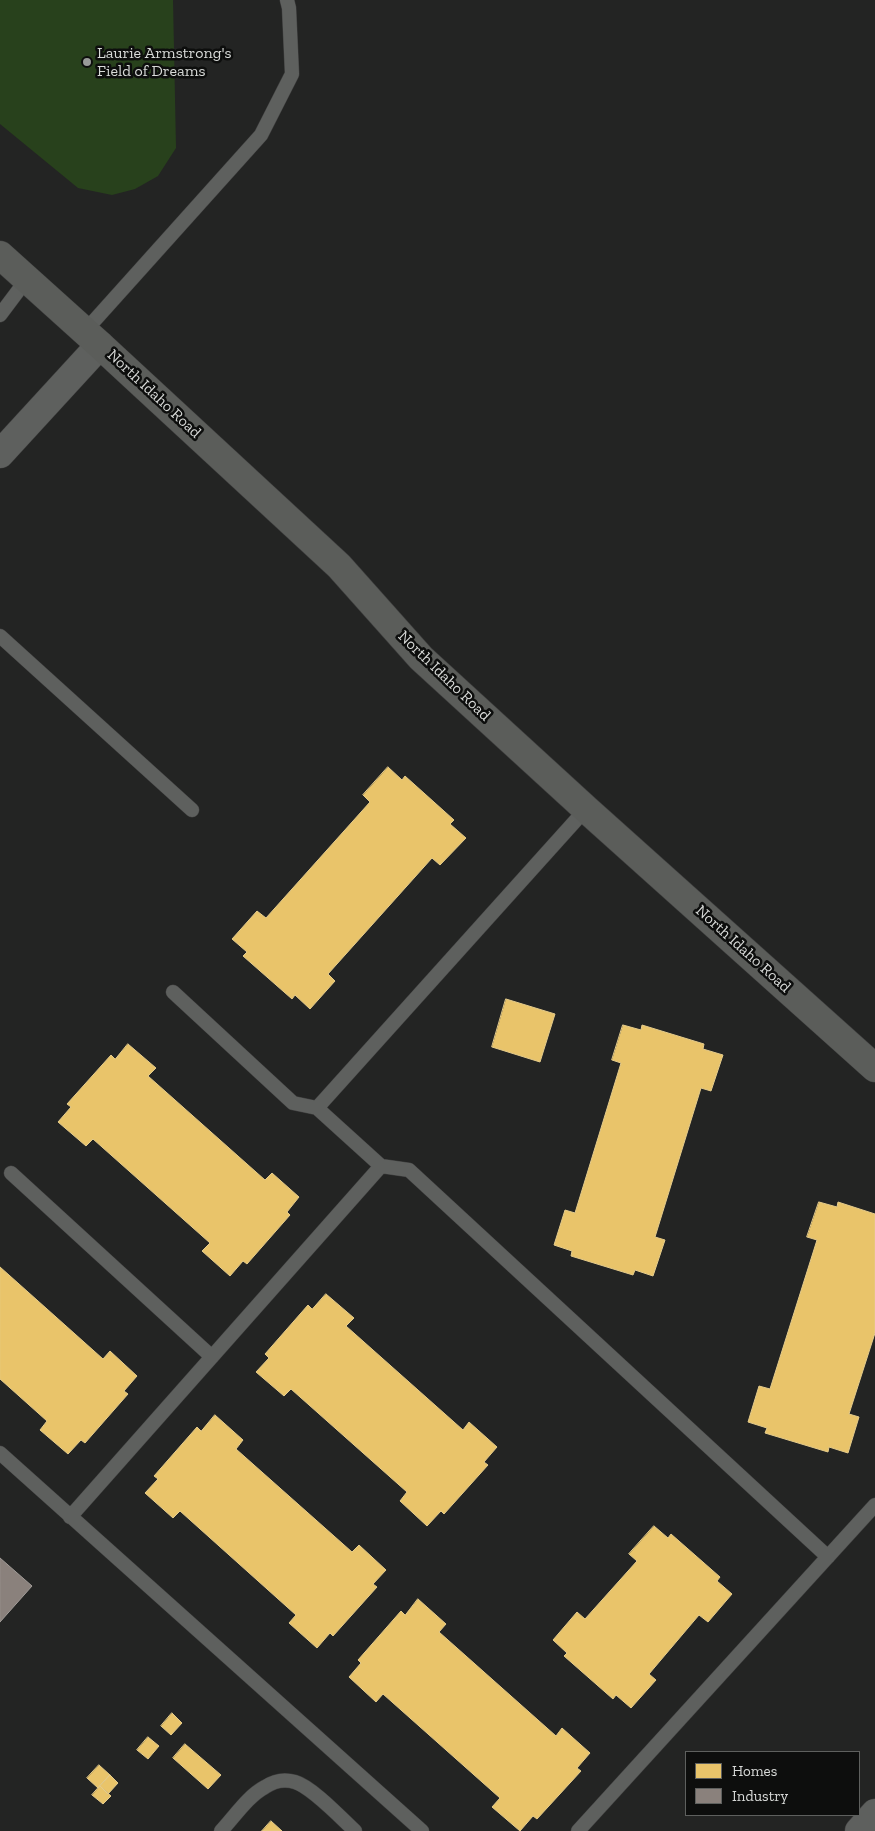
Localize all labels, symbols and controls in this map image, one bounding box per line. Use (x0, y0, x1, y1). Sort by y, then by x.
place label: Laurie Armstrong's Field of Dreams (97, 43, 232, 81)
marker: Laurie Armstrong's Field of Dreams (81, 56, 93, 68)
street label: North Idaho Road (103, 346, 205, 442)
street label: North Idaho Road (394, 627, 494, 725)
street label: North Idaho Road (691, 901, 795, 997)
legend (685, 1751, 860, 1816)
text: Homes (732, 1762, 777, 1780)
text: Industry (732, 1787, 788, 1805)

